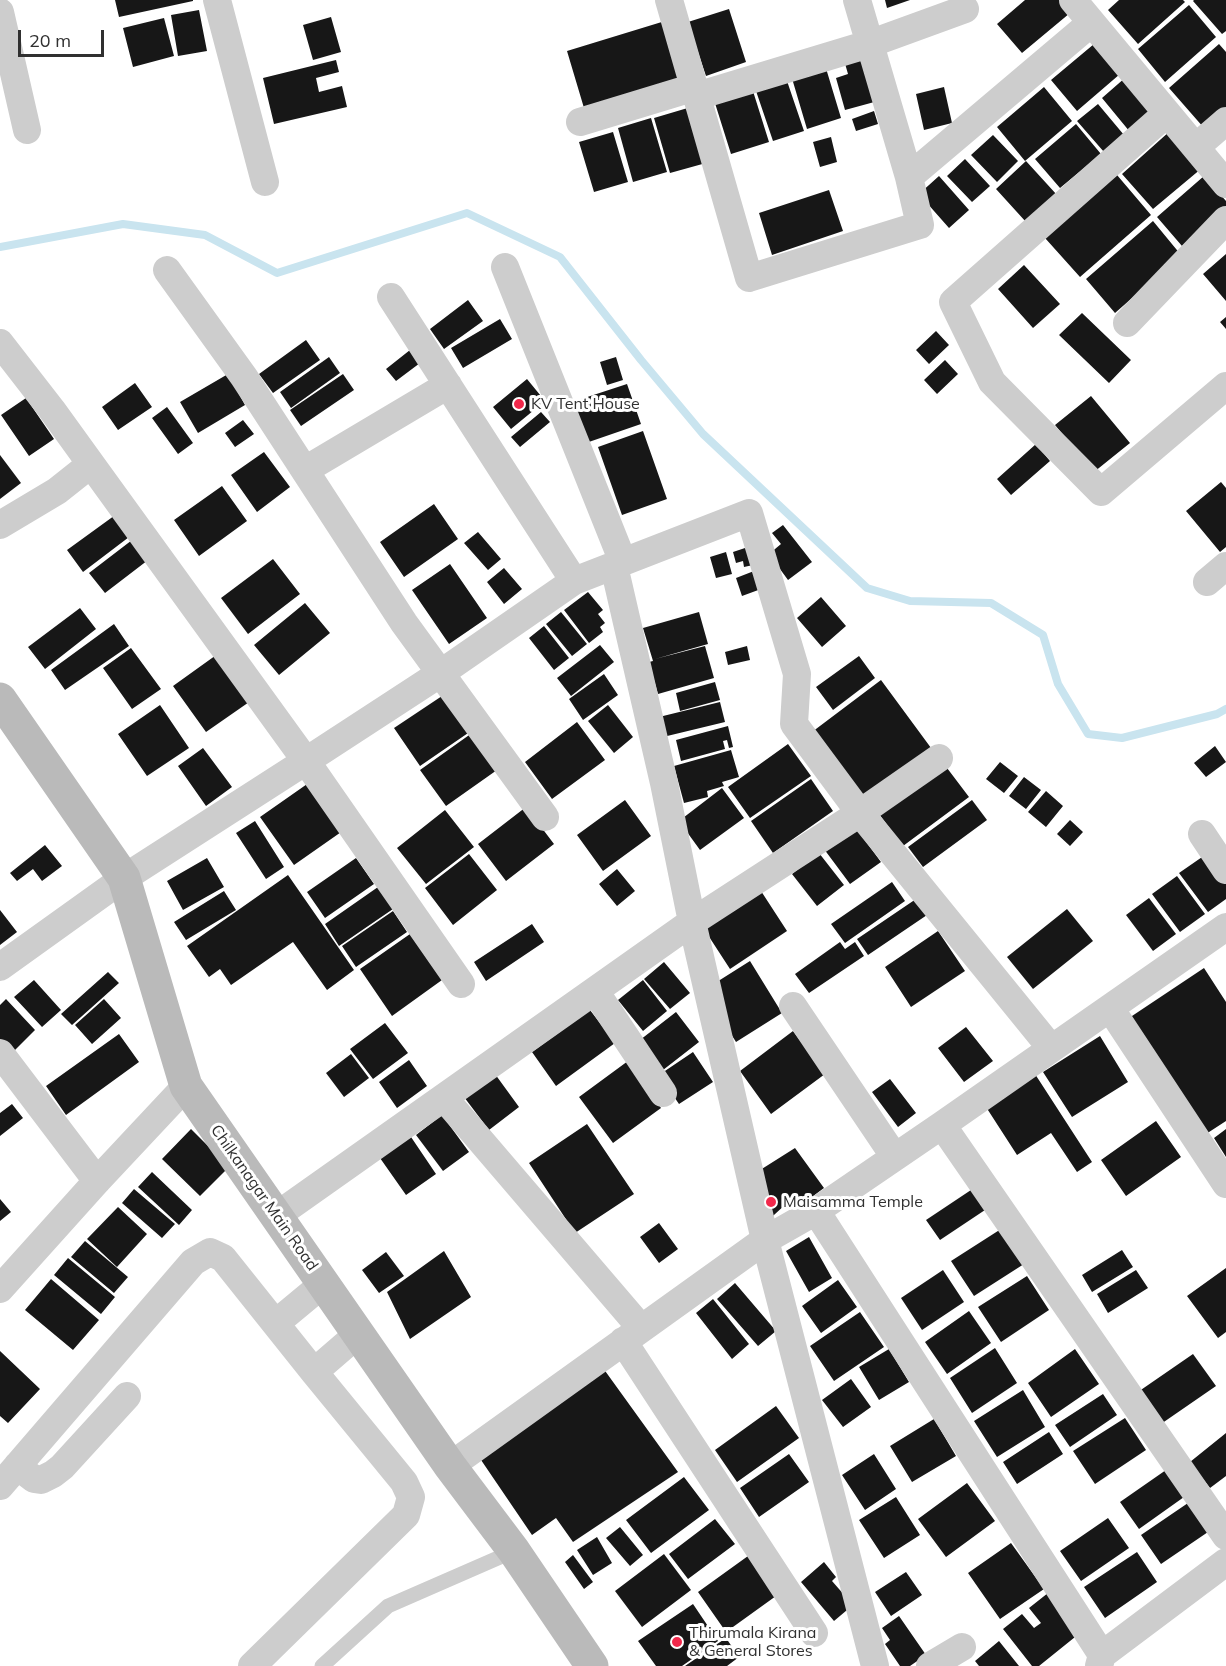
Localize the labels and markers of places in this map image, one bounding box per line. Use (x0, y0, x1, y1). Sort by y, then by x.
place label: KV Tent House (531, 394, 640, 414)
marker: KV Tent House (512, 397, 526, 411)
place label: Maisamma Temple (783, 1192, 923, 1212)
marker: Maisamma Temple (764, 1195, 778, 1209)
place label: Thirumala Kirana & General Stores (689, 1623, 816, 1661)
marker: Thirumala Kirana & General Stores (670, 1635, 684, 1649)

